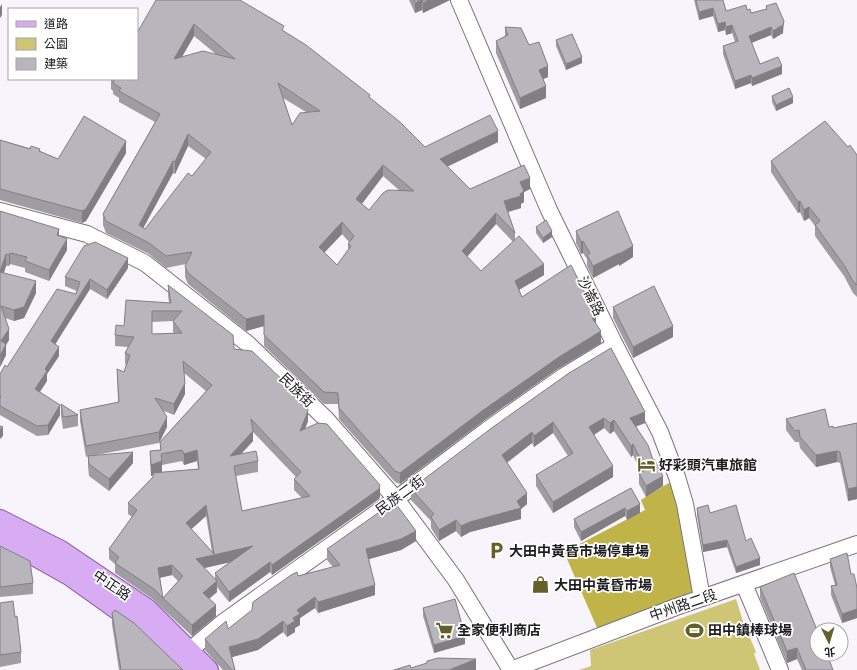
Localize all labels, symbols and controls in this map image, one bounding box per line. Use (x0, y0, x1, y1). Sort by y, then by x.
legend (8, 8, 138, 80)
text: 道路 (44, 16, 68, 31)
text: 公園 (44, 36, 68, 51)
text: 建築 (44, 56, 68, 71)
street label: 沙崙路 (574, 273, 608, 319)
street label: 民族街 (276, 369, 318, 411)
hotel icon: 好彩頭汽車旅館 (636, 455, 656, 475)
place label: 好彩頭汽車旅館 (659, 456, 757, 474)
street label: 民族二街 (372, 471, 428, 519)
parking icon: 大田中黃昏市場停車場 (486, 541, 506, 561)
place label: 大田中黃昏市場停車場 (509, 542, 649, 560)
street label: 中正路 (90, 566, 134, 604)
shop icon: 大田中黃昏市場 (531, 575, 551, 595)
place label: 大田中黃昏市場 (554, 576, 652, 594)
street label: 中州路二段 (647, 585, 719, 625)
supermarket icon: 全家便利商店 (434, 620, 454, 640)
sports icon: 田中鎮棒球場 (685, 620, 705, 640)
place label: 全家便利商店 (457, 621, 541, 639)
place label: 田中鎮棒球場 (708, 621, 792, 639)
north arrow (809, 622, 849, 662)
text: 北 (824, 645, 836, 659)

